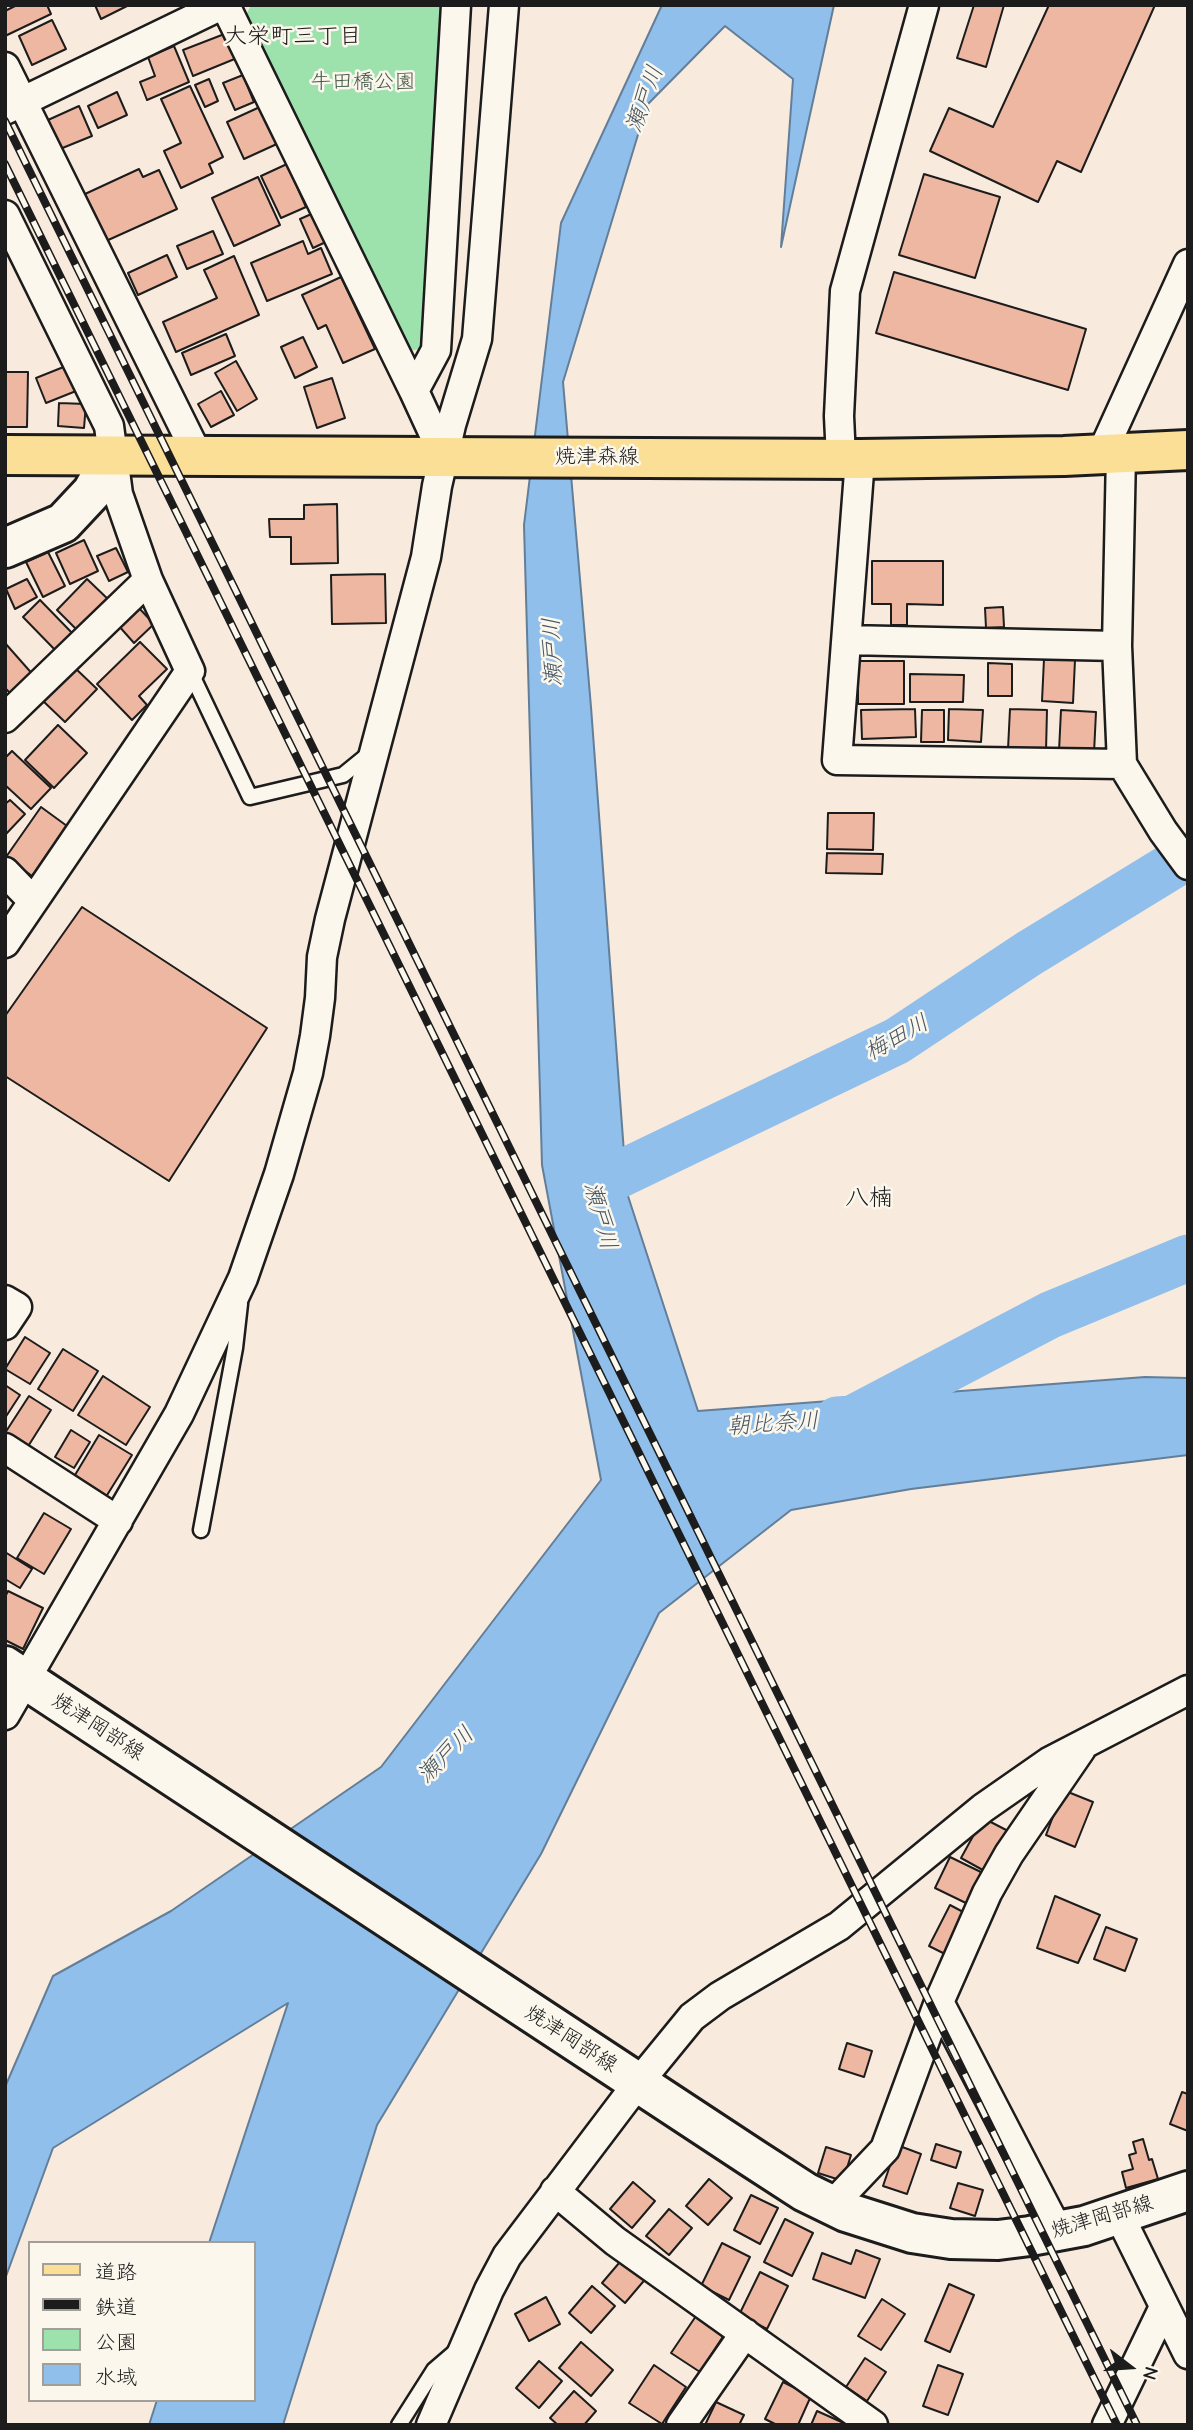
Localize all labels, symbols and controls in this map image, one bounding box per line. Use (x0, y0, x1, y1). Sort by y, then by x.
district label: 大栄町三丁目 (224, 22, 362, 50)
water label: 瀬戸川 (620, 62, 670, 136)
park label: 牛田橋公園 (311, 69, 415, 95)
street label: 焼津森線 (555, 444, 639, 470)
water label: 瀬戸川 (538, 617, 568, 687)
water label: 梅田川 (860, 1009, 934, 1067)
water label: 瀬戸川 (578, 1179, 622, 1253)
district label: 八楠 (845, 1184, 893, 1212)
water label: 朝比奈川 (726, 1407, 820, 1441)
street label: 焼津岡部線 (47, 1688, 149, 1766)
water label: 瀬戸川 (412, 1721, 480, 1789)
street label: 焼津岡部線 (520, 2000, 622, 2078)
street label: 焼津岡部線 (1048, 2190, 1156, 2244)
legend (28, 2241, 256, 2402)
text: 道路 (95, 2260, 137, 2284)
text: 鉄道 (95, 2295, 137, 2319)
text: 公園 (95, 2330, 137, 2354)
north arrow (1095, 2332, 1165, 2402)
text: N (1138, 2364, 1162, 2382)
text: 水域 (95, 2365, 137, 2389)

